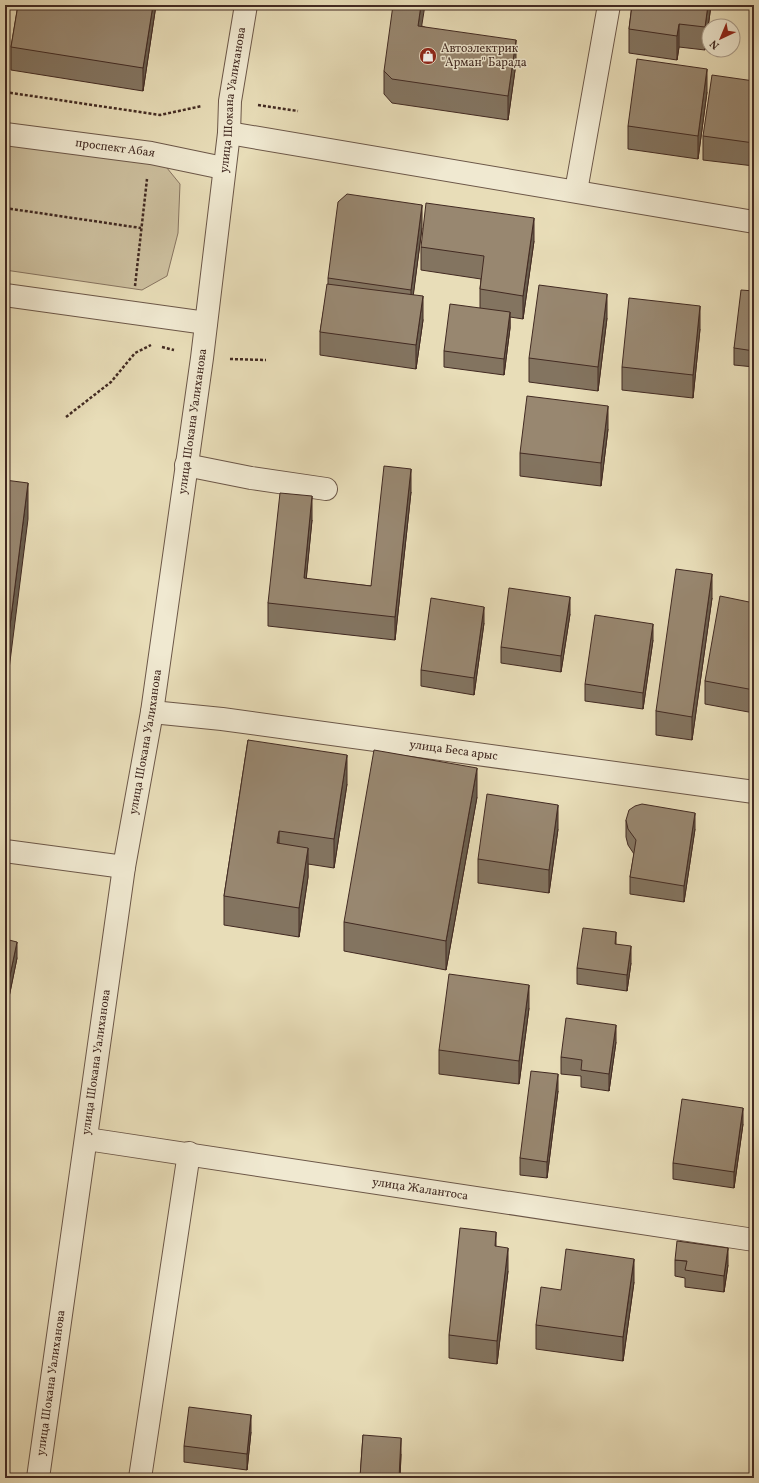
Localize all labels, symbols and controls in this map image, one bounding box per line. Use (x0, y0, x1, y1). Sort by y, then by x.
north arrow (701, 18, 741, 58)
street label: улица Шокана Уалиханова (216, 26, 250, 174)
text: N (707, 36, 723, 52)
place label: Автоэлектрик "Арман" Барада (441, 41, 527, 71)
shop icon: Автоэлектрик "Арман" Барада (418, 46, 438, 66)
street label: проспект Абая (74, 135, 156, 162)
street label: улица Шокана Уалиханова (175, 348, 211, 495)
street label: улица Шокана Уалиханова (126, 668, 166, 816)
street label: улица Беса арыс (408, 737, 499, 765)
street label: улица Шокана Уалиханова (78, 988, 115, 1136)
street label: улица Жалантоса (371, 1174, 469, 1205)
street label: улица Шокана Уалиханова (33, 1309, 70, 1457)

